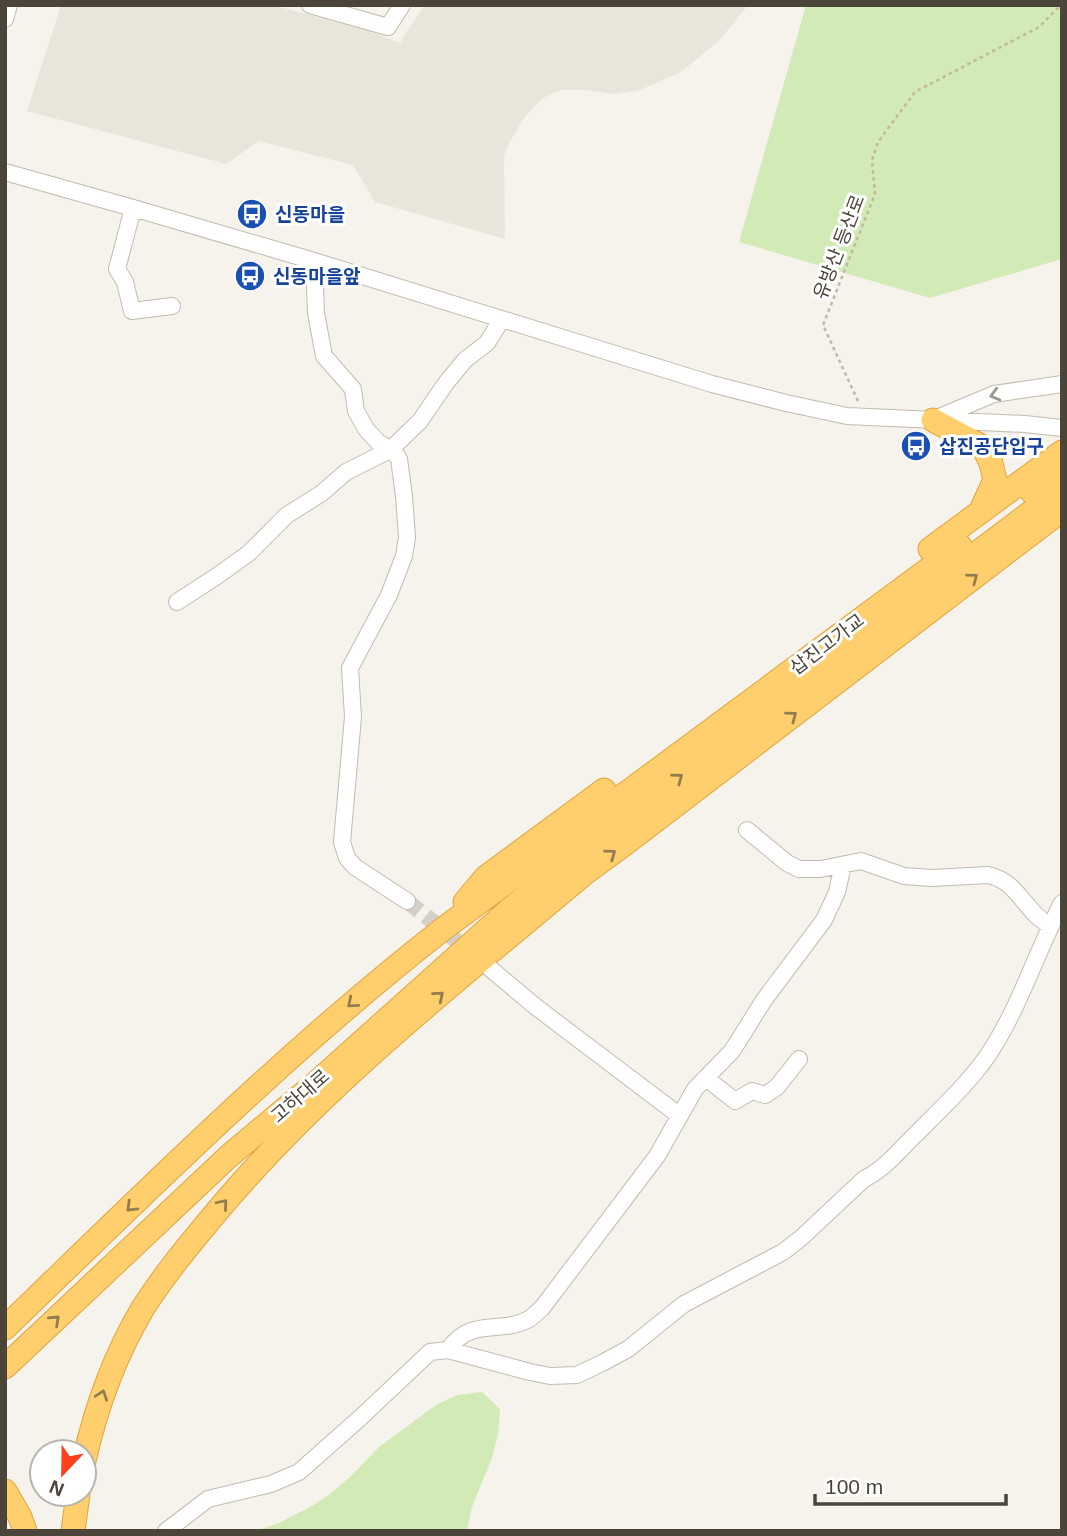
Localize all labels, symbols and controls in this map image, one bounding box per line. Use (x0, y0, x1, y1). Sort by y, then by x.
street label: 유방산 등산로 (809, 192, 869, 302)
bus stop icon: 신동마을 (235, 197, 269, 231)
place label: 신동마을 (275, 204, 345, 225)
bus stop icon: 신동마을앞 (233, 259, 267, 293)
place label: 신동마을앞 (273, 266, 360, 287)
one-way arrow (990, 387, 1002, 401)
bus stop icon: 삽진공단입구 (899, 429, 933, 463)
place label: 삽진공단입구 (939, 436, 1044, 457)
one-way arrow (965, 573, 978, 586)
street label: 삽진고가교 (786, 609, 868, 679)
one-way arrow (785, 711, 797, 724)
one-way arrow (670, 774, 682, 787)
one-way arrow (604, 850, 616, 862)
one-way arrow (431, 992, 444, 1004)
one-way arrow (347, 995, 360, 1007)
street label: 고하대로 (267, 1065, 333, 1127)
one-way arrow (126, 1198, 139, 1211)
one-way arrow (215, 1200, 227, 1213)
one-way arrow (47, 1316, 60, 1328)
one-way arrow (94, 1390, 108, 1402)
north arrow (28, 1438, 98, 1508)
scale bar (815, 1462, 1006, 1506)
text: 100 m (825, 1475, 883, 1498)
text: N (47, 1476, 67, 1501)

